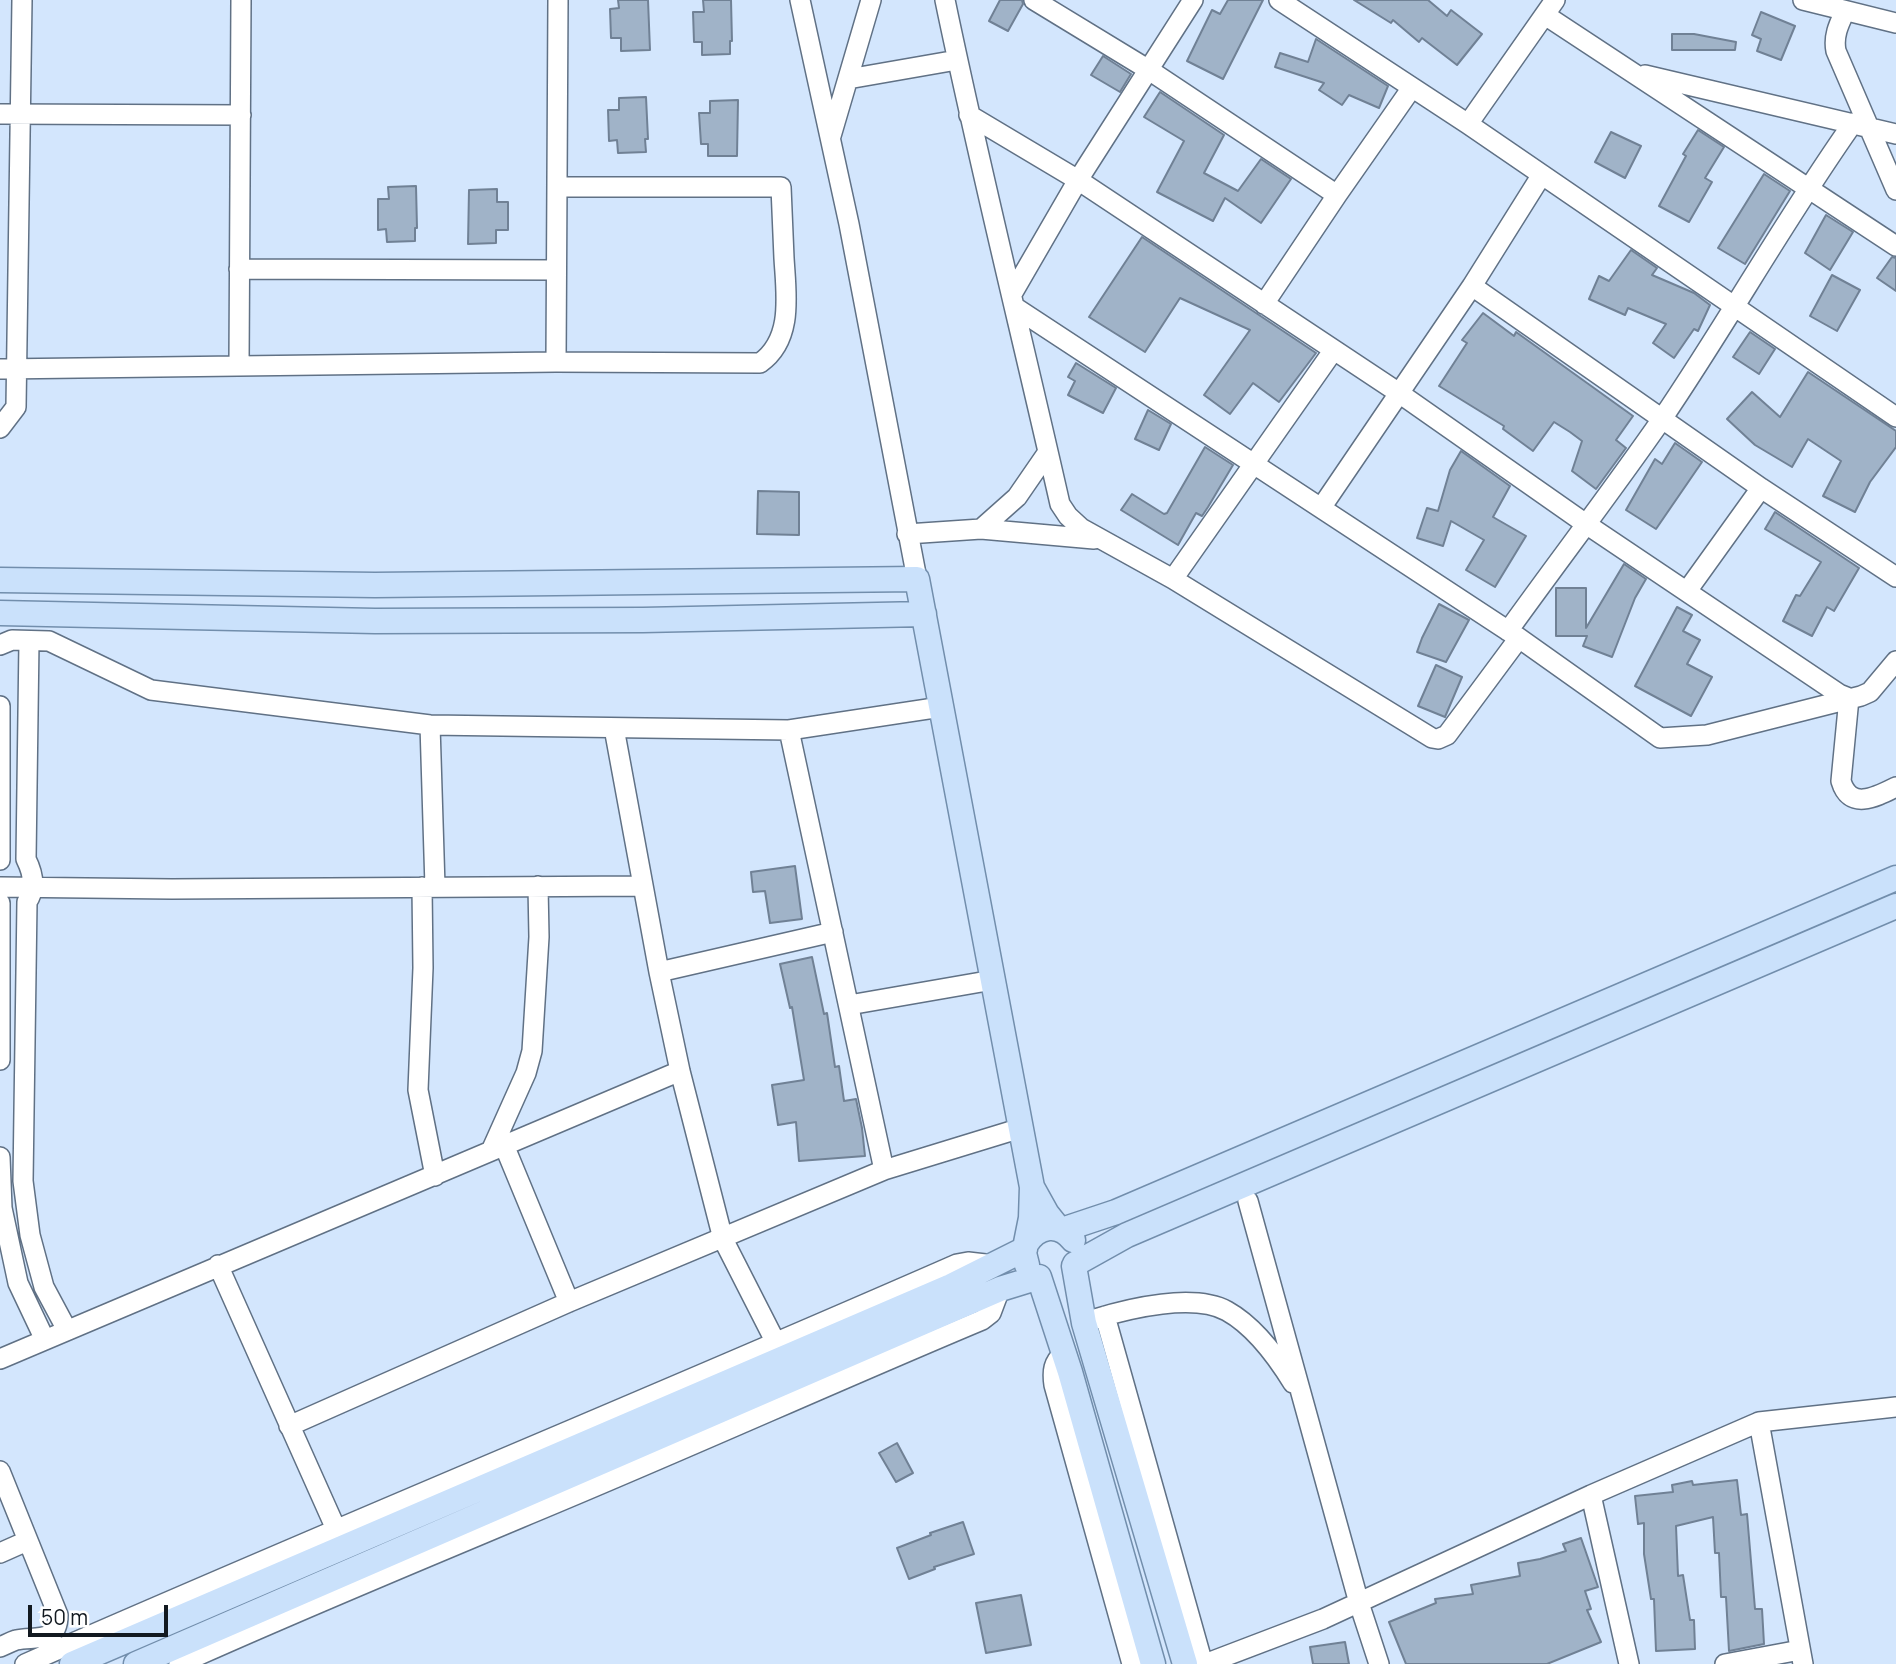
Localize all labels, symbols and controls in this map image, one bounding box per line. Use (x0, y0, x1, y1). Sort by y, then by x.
scale bar (32, 1590, 172, 1634)
text: 50 m (41, 1603, 88, 1631)

